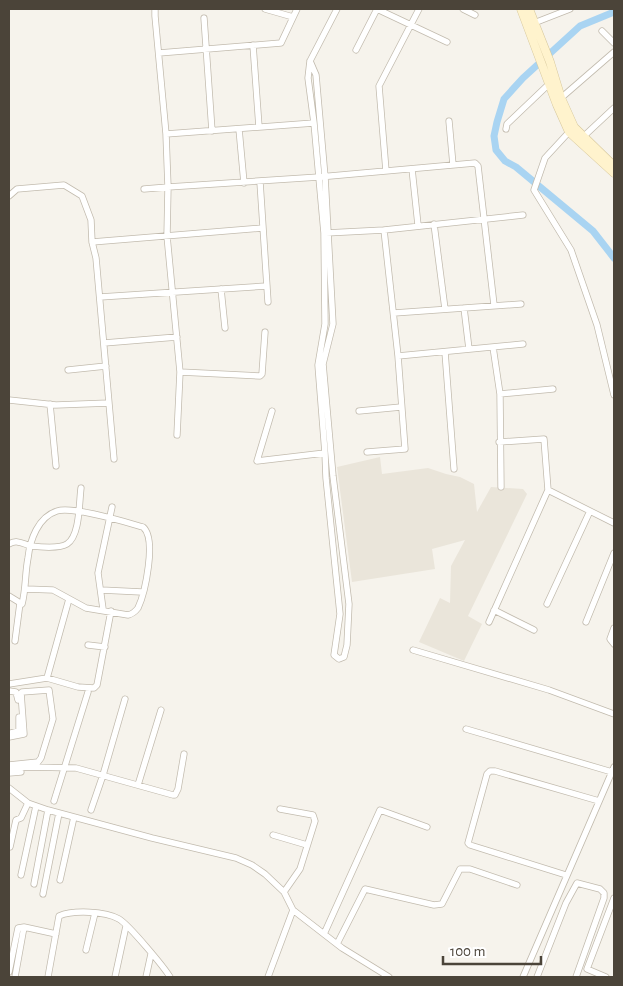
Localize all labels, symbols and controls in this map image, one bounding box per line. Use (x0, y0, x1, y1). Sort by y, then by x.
scale bar (443, 934, 540, 966)
text: 100 m (450, 944, 485, 959)

